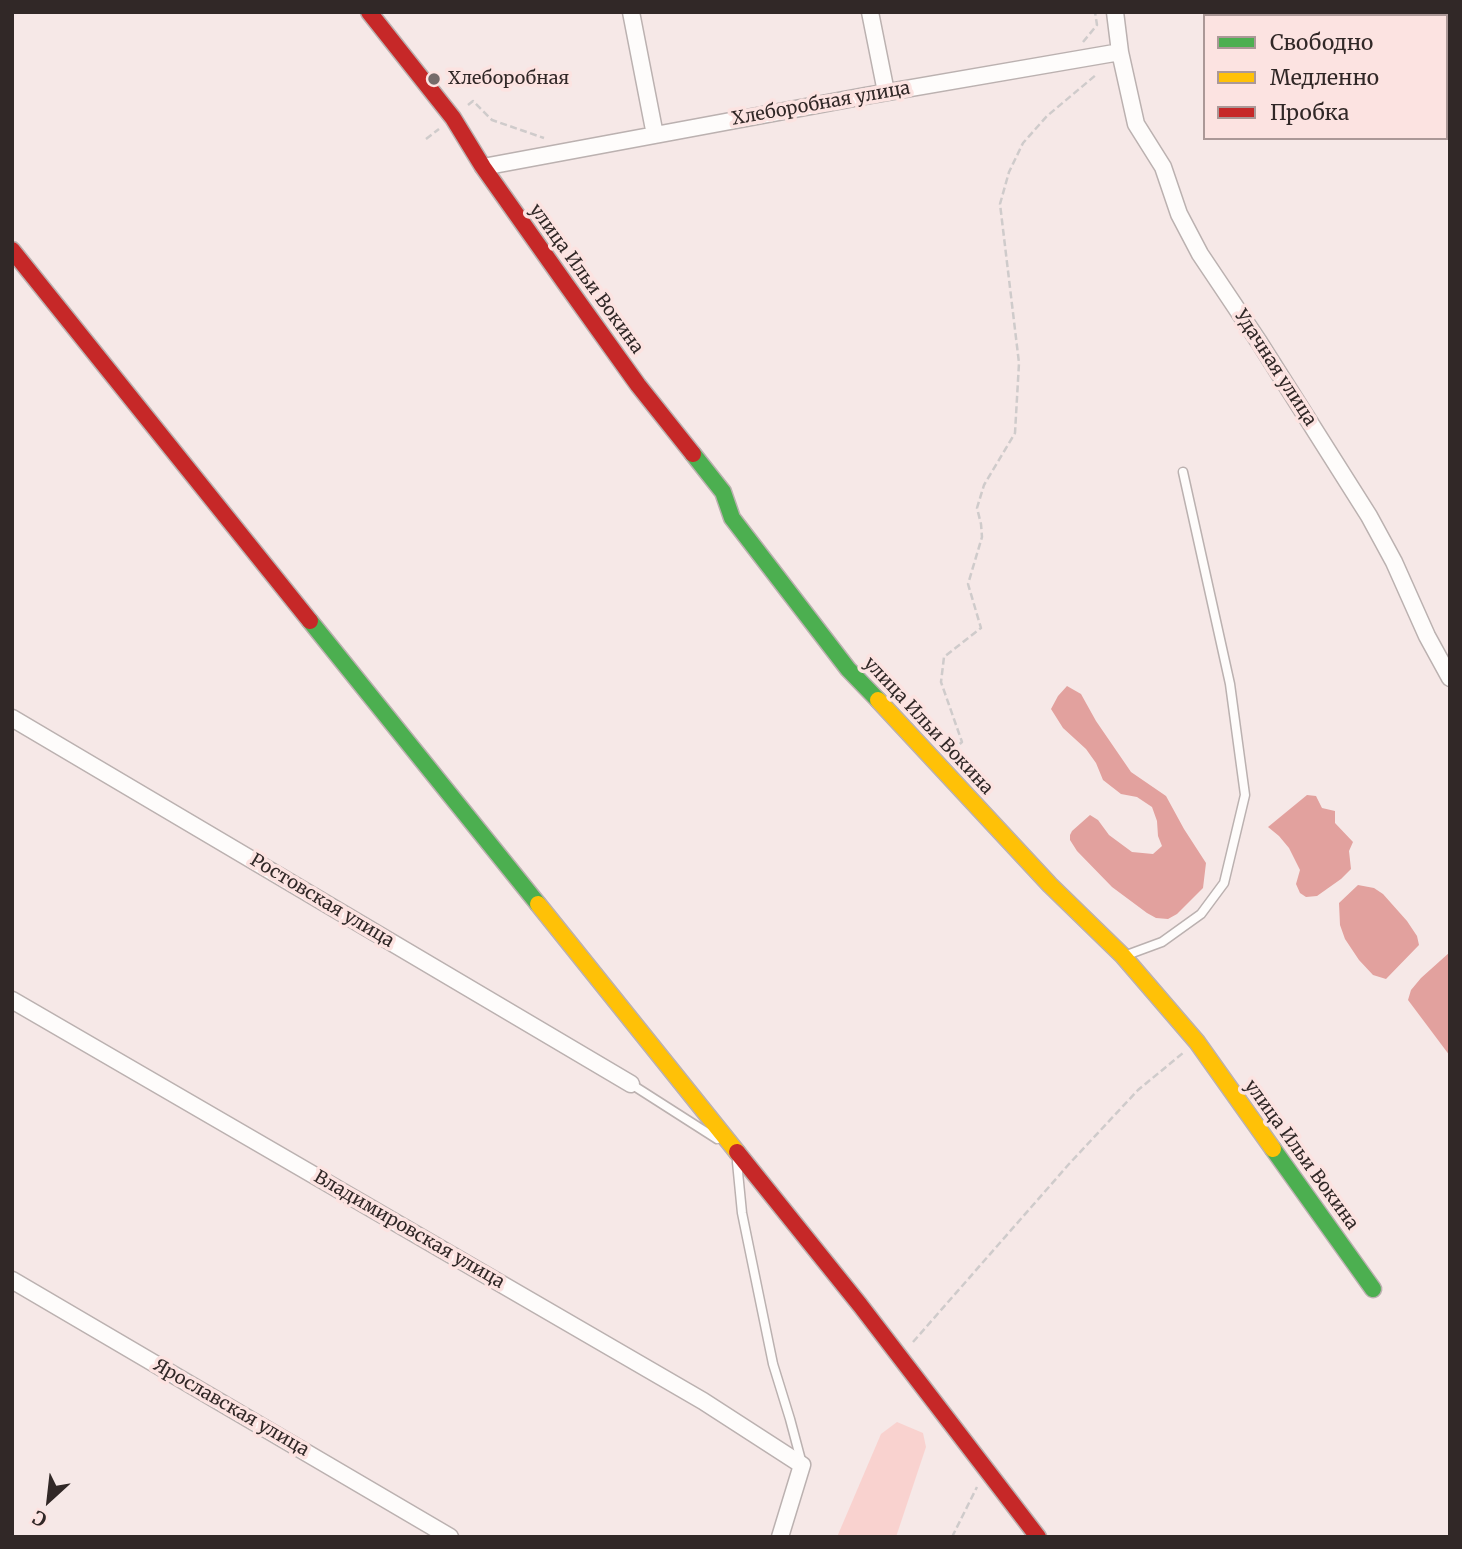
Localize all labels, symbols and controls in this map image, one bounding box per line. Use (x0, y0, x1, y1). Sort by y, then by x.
legend (1203, 14, 1448, 140)
text: Свободно (1270, 29, 1373, 56)
text: Медленно (1270, 64, 1379, 91)
place label: Хлеборобная (448, 68, 569, 90)
marker: Хлеборобная (426, 71, 442, 87)
street label: Хлеборобная улица (730, 78, 912, 130)
text: Пробка (1270, 99, 1349, 126)
street label: улица Ильи Вокина (524, 200, 648, 358)
street label: Удачная улица (1229, 306, 1321, 430)
street label: улица Ильи Вокина (859, 653, 997, 799)
street label: Ростовская улица (246, 850, 398, 952)
street label: улица Ильи Вокина (1239, 1076, 1363, 1234)
street label: Владимировская улица (310, 1167, 508, 1293)
street label: Ярославская улица (150, 1355, 312, 1461)
north arrow (14, 1465, 84, 1535)
text: С (28, 1505, 51, 1532)

